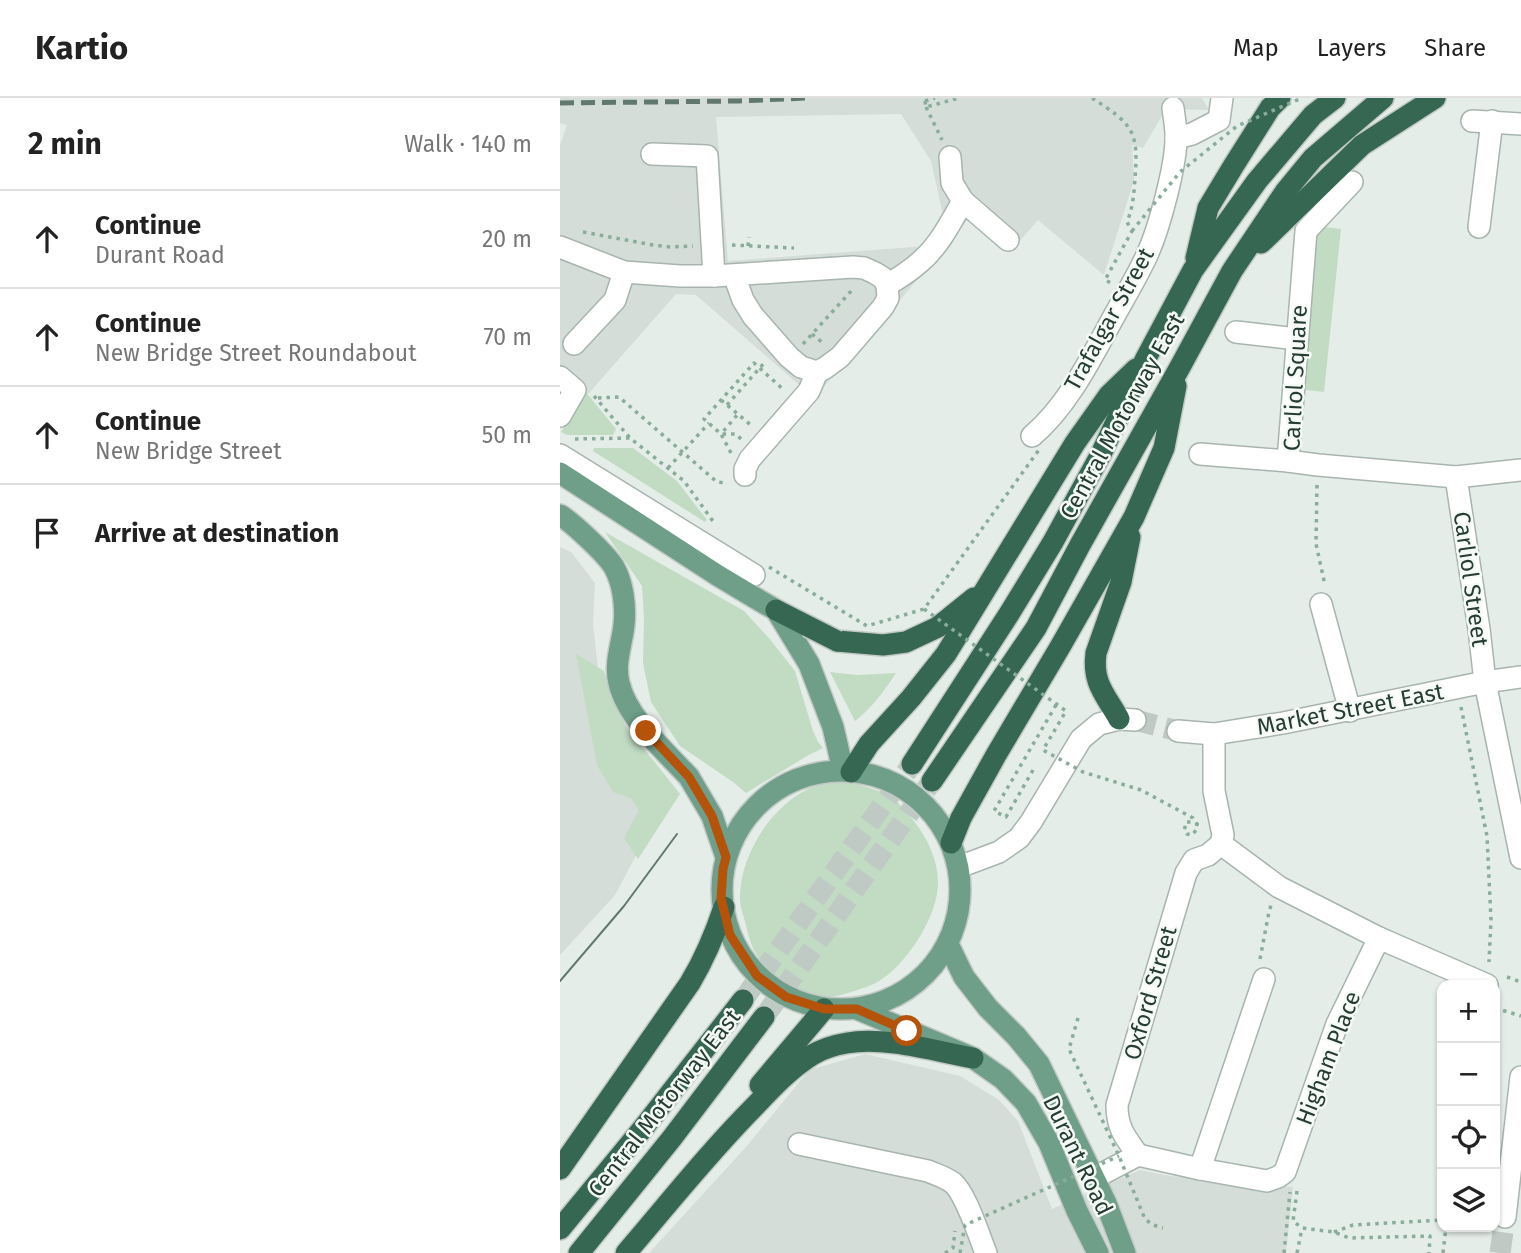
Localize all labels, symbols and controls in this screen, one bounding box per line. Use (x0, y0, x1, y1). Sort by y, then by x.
text: Kartio (35, 28, 128, 68)
text: Map (1233, 34, 1279, 62)
text: Layers (1317, 34, 1386, 62)
text: Share (1424, 34, 1486, 62)
text: 2 min (28, 126, 102, 162)
text: Walk · 140 m (404, 130, 532, 158)
text: Continue (95, 210, 201, 241)
icon: ahead (28, 220, 66, 258)
text: 20 m (482, 225, 532, 253)
text: Durant Road (95, 241, 225, 269)
street label: Trafalgar Street (1058, 242, 1160, 396)
street label: Carliol Square (1277, 304, 1313, 452)
text: Continue (95, 308, 201, 339)
street label: Central Motorway East (1054, 308, 1190, 524)
icon: ahead (28, 318, 66, 356)
text: 70 m (483, 323, 532, 351)
text: New Bridge Street Roundabout (95, 339, 417, 367)
text: Continue (95, 406, 201, 437)
icon: ahead (28, 416, 66, 454)
text: 50 m (482, 421, 532, 449)
text: New Bridge Street (95, 437, 282, 465)
street label: Carliol Street (1448, 510, 1494, 649)
icon: arrive (28, 514, 66, 552)
text: Arrive at destination (95, 518, 339, 549)
street label: Market Street East (1254, 677, 1446, 741)
route end (630, 715, 661, 746)
street label: Oxford Street (1117, 922, 1183, 1063)
map controls (1437, 980, 1500, 1232)
button: + (1437, 980, 1500, 1043)
street label: Higham Place (1290, 987, 1366, 1129)
street label: Central Motorway East (582, 1003, 746, 1203)
route start (891, 1015, 922, 1046)
button: − (1437, 1043, 1500, 1106)
street label: Durant Road (1037, 1091, 1119, 1219)
button: locate (1437, 1106, 1500, 1169)
button: layers (1437, 1169, 1500, 1232)

